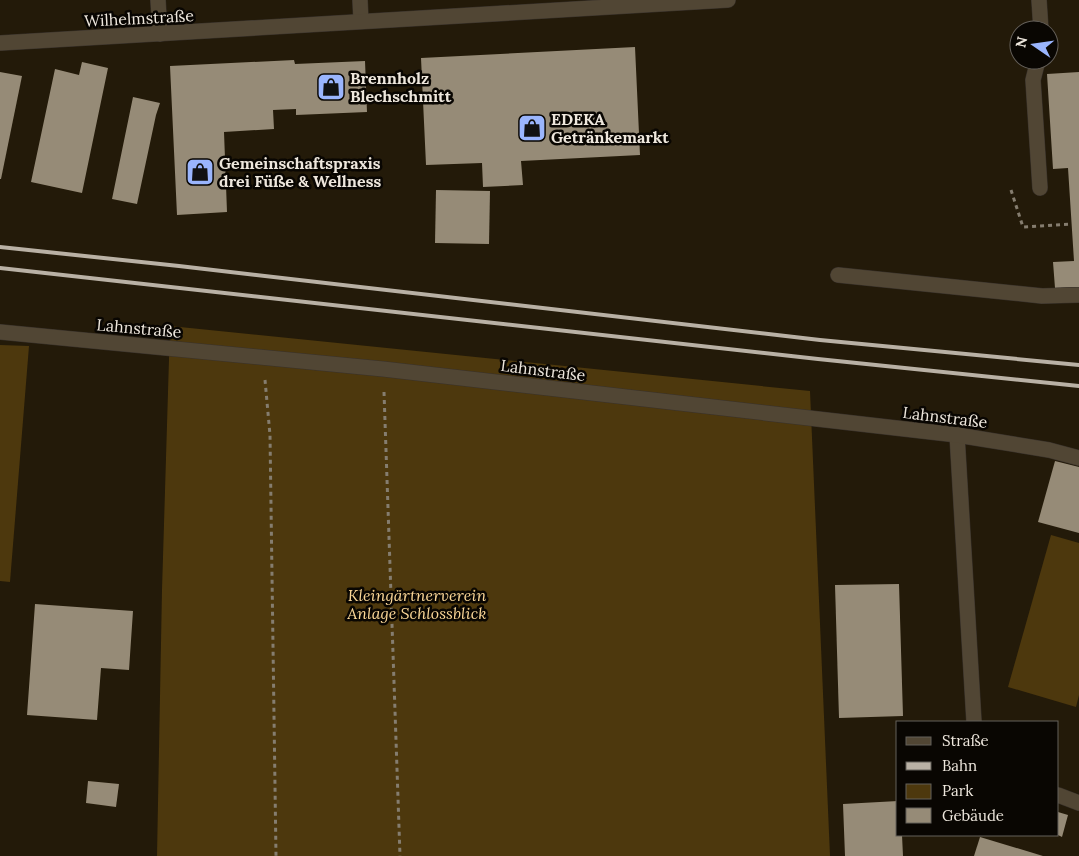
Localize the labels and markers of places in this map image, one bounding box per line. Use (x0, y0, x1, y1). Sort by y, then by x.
place label: Brennholz Blechschmitt (350, 68, 452, 106)
shop icon: Brennholz Blechschmitt (316, 72, 346, 102)
place label: EDEKA Getränkemarkt (551, 109, 669, 147)
shop icon: EDEKA Getränkemarkt (517, 113, 547, 143)
place label: Gemeinschaftspraxis drei Füße & Wellness (219, 153, 381, 191)
shop icon: Gemeinschaftspraxis drei Füße & Wellness (185, 157, 215, 187)

